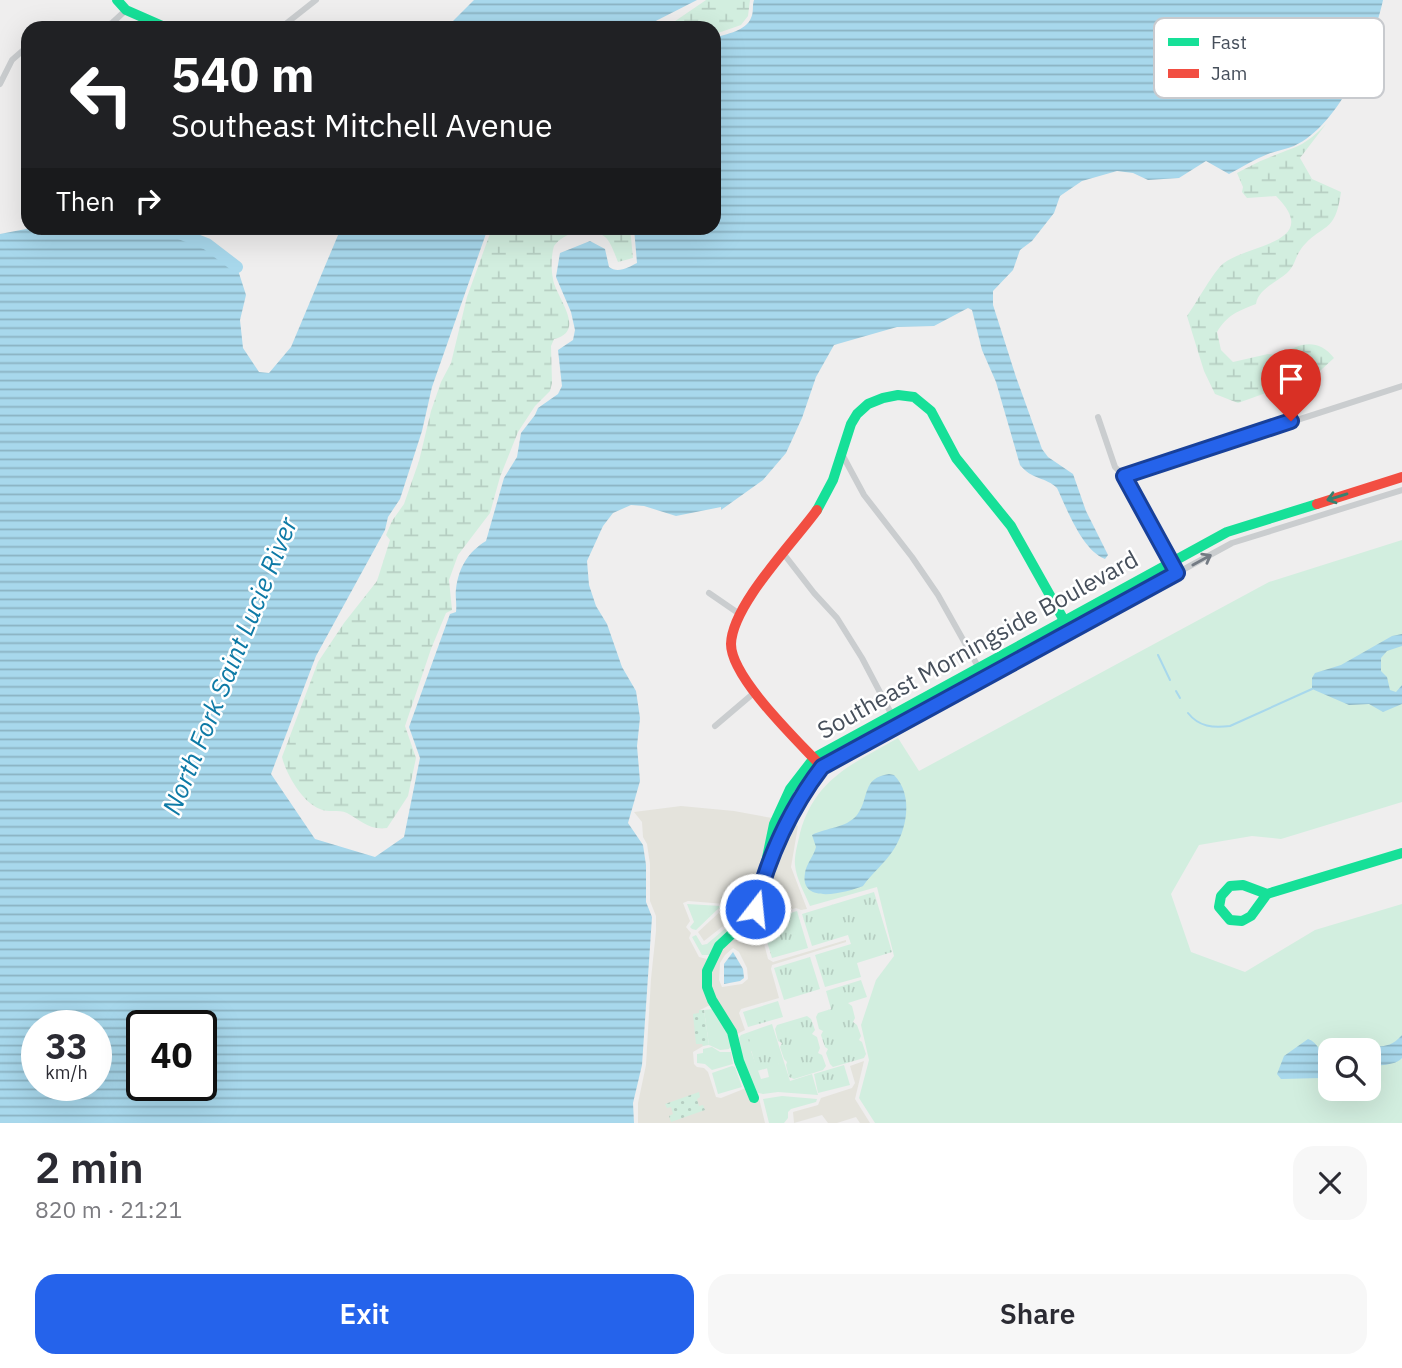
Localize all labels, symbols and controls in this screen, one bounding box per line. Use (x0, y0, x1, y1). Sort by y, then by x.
legend (1154, 18, 1384, 98)
text: Fast (1211, 30, 1247, 54)
text: 540 m (171, 42, 315, 105)
icon: left (56, 49, 147, 140)
text: Jam (1211, 61, 1247, 85)
text: Southeast Mitchell Avenue (171, 104, 552, 146)
icon: right (129, 182, 167, 220)
text: Then (56, 184, 115, 218)
pin (1261, 349, 1321, 421)
icon: arrive (1272, 360, 1310, 398)
one-way arrow (1326, 492, 1348, 505)
water label: North Fork Saint Lucie River (154, 510, 305, 819)
street label: Southeast Morningside Boulevard (811, 542, 1144, 746)
one-way arrow (1191, 552, 1212, 566)
position arrow (718, 872, 792, 946)
speed limit sign: 40 (126, 1010, 217, 1101)
text: 33 (45, 1023, 88, 1069)
map controls (1318, 1038, 1381, 1101)
button: search (1318, 1038, 1381, 1101)
text: km/h (45, 1061, 88, 1084)
text: 2 min (35, 1140, 144, 1195)
button: close (1293, 1146, 1367, 1220)
text: 820 m · 21:21 (35, 1194, 182, 1224)
button: Exit (35, 1274, 694, 1354)
button: Share (708, 1274, 1367, 1354)

